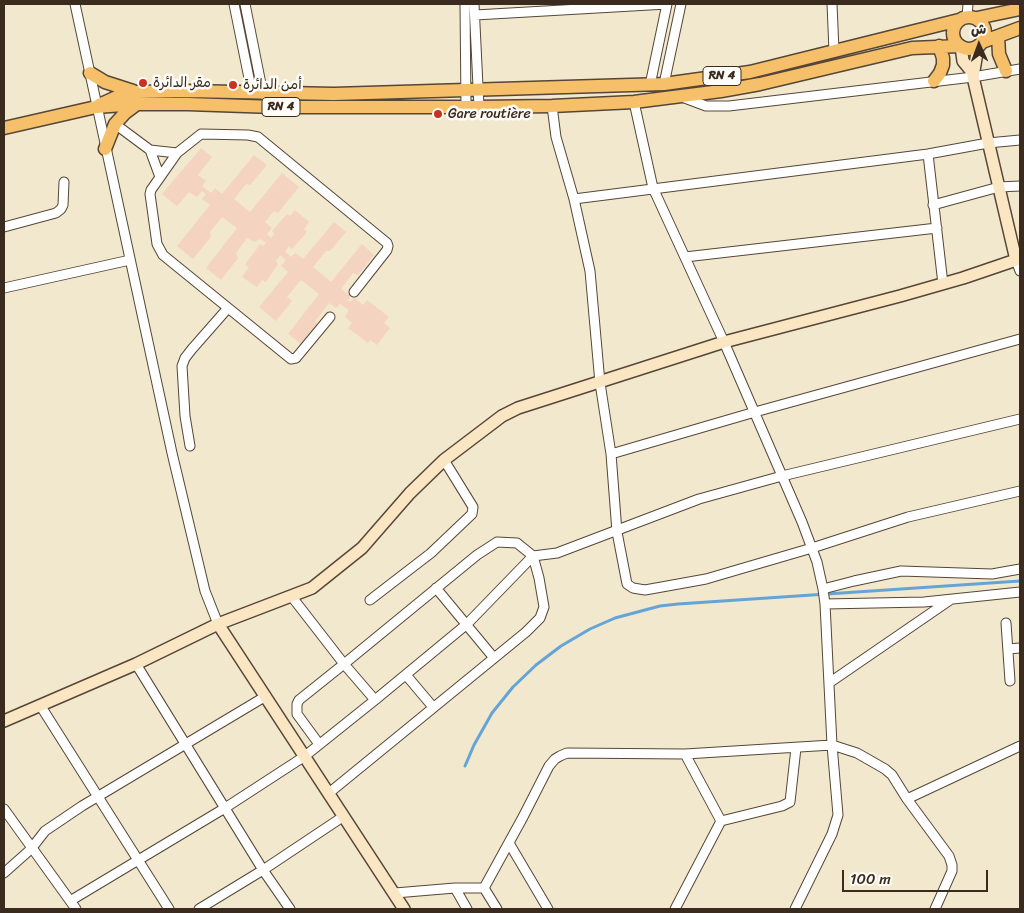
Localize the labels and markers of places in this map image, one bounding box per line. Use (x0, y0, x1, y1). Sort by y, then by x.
place label: مقر الدائرة (153, 75, 211, 91)
marker: مقر الدائرة (137, 77, 149, 89)
place label: أمن الدائرة (243, 77, 302, 93)
marker: أمن الدائرة (227, 79, 239, 91)
place label: Gare routière (448, 106, 531, 122)
marker: Gare routière (432, 108, 444, 120)

